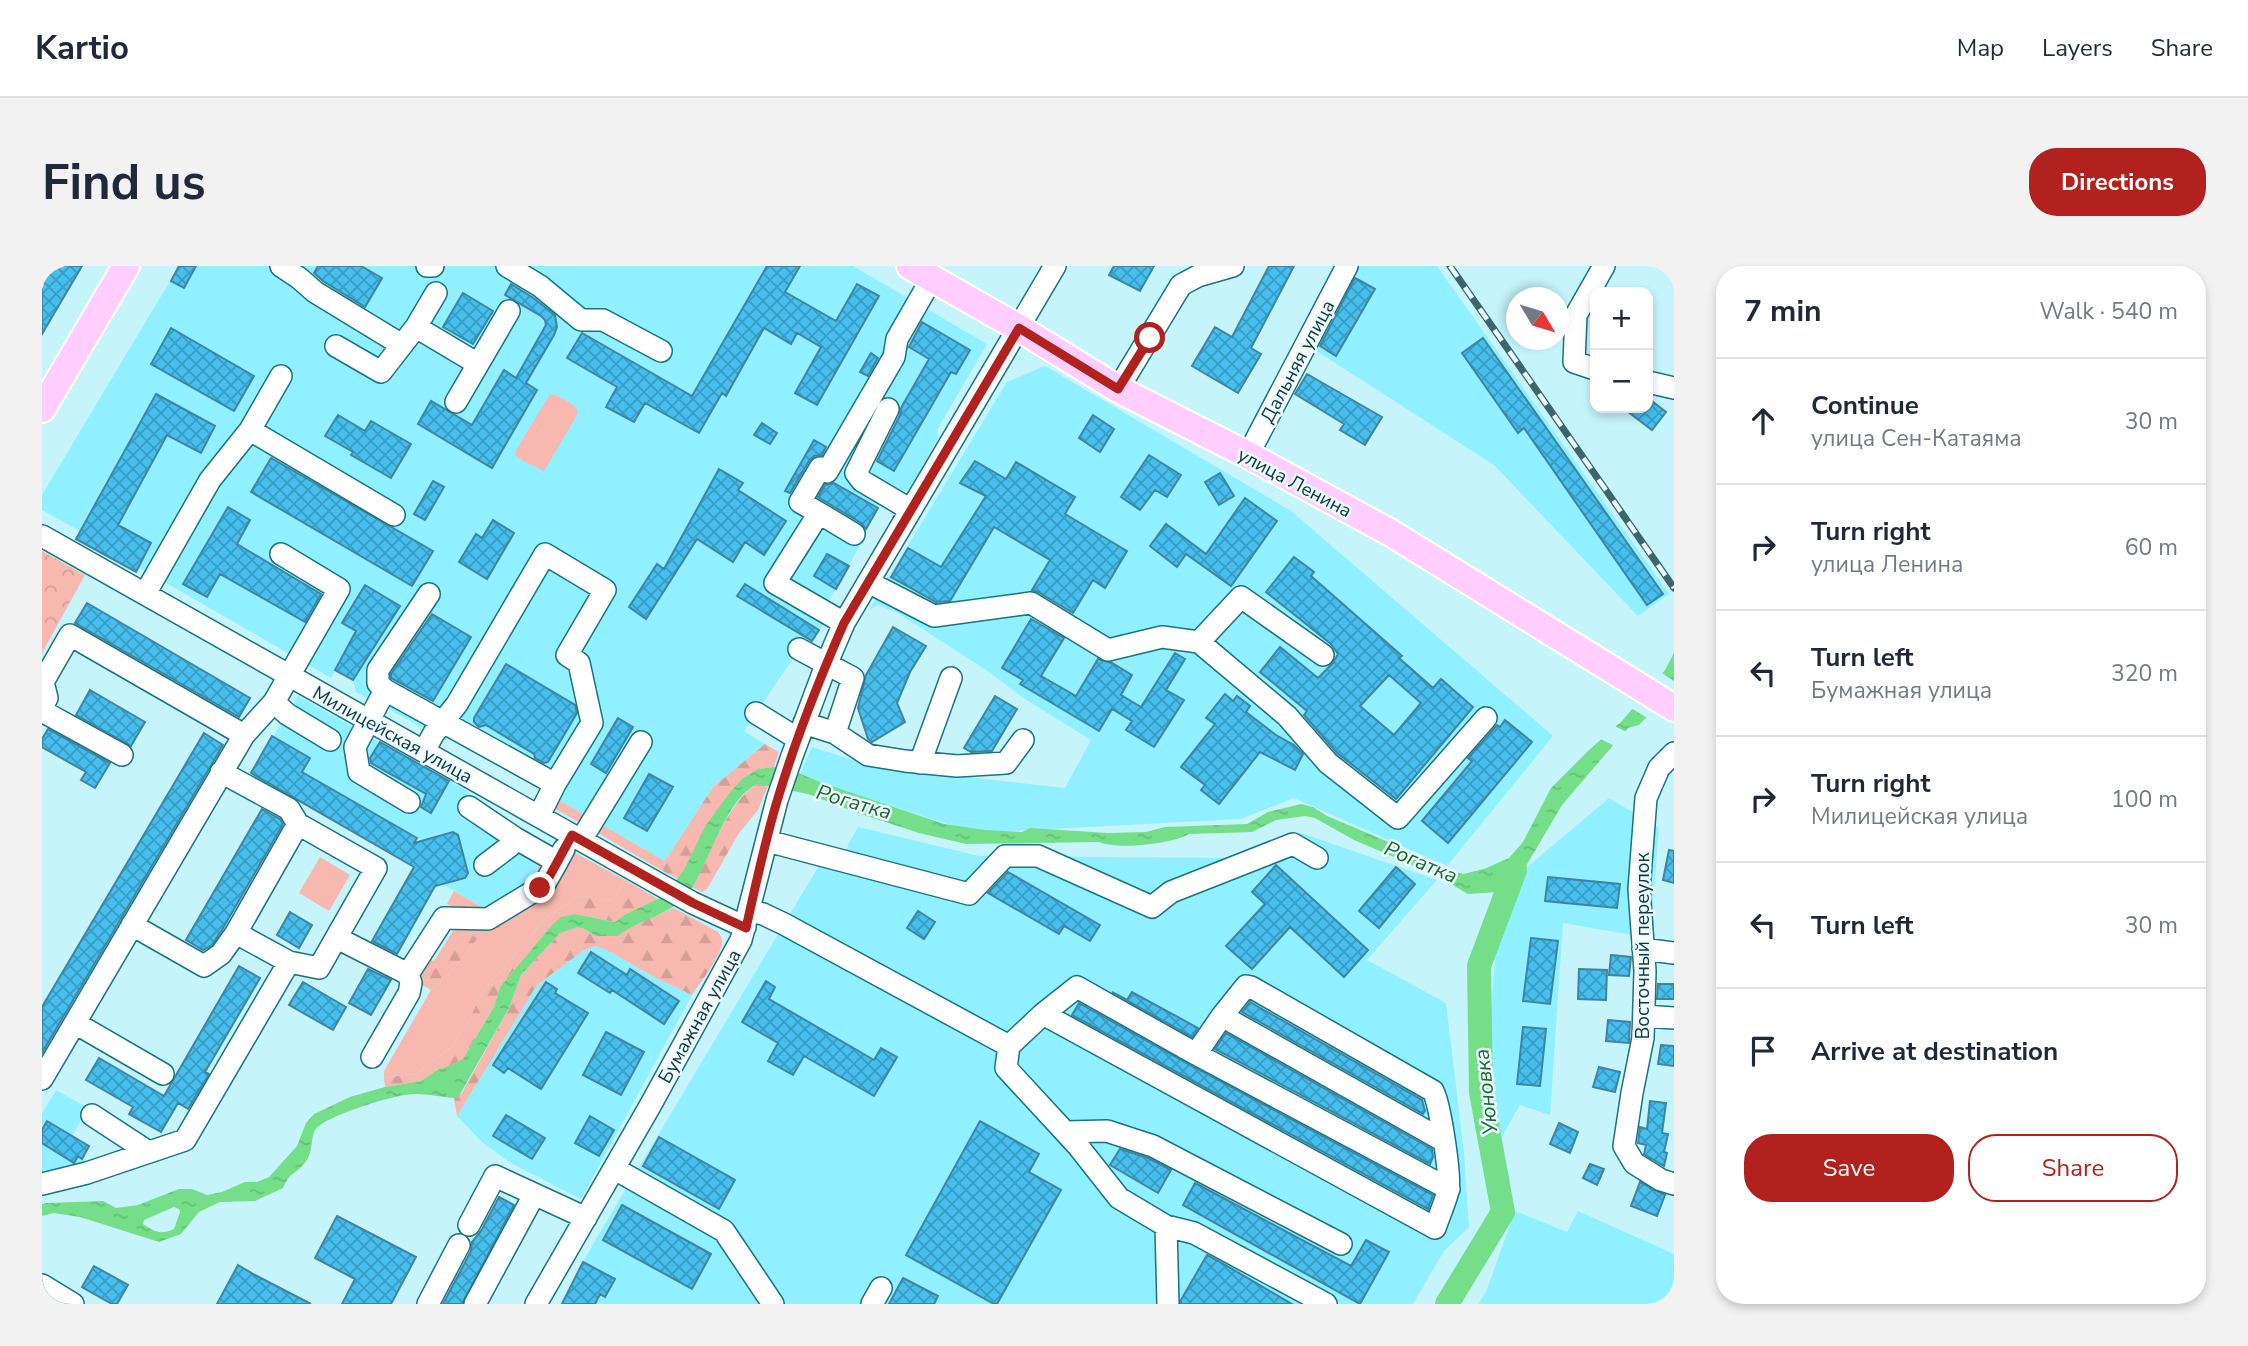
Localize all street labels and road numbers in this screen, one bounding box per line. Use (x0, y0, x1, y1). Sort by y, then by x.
street label: Дальняя улица (1255, 295, 1341, 427)
street label: улица Ленина (1233, 442, 1356, 524)
street label: Милицейская улица (308, 680, 477, 790)
street label: Восточный переулок (1630, 852, 1656, 1040)
street label: Бумажная улица (652, 945, 748, 1088)

